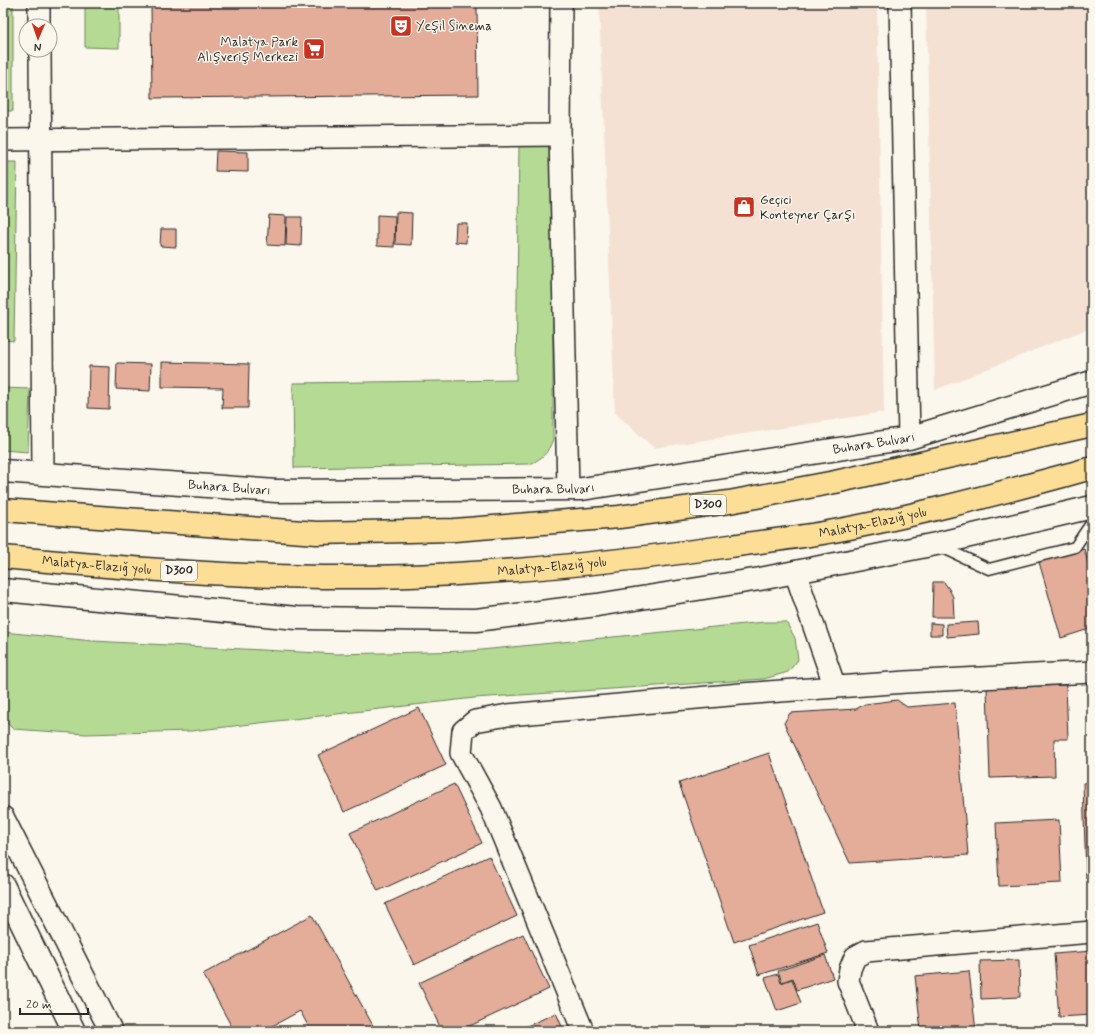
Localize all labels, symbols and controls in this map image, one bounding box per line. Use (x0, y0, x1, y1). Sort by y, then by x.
theatre icon: Yeşil Sinema (388, 13, 414, 39)
north arrow (18, 18, 58, 58)
place label: Yeşil Sinema (416, 18, 492, 35)
place label: Malatya Park Alışveriş Merkezi (197, 34, 298, 66)
supermarket icon: Malatya Park Alışveriş Merkezi (301, 36, 327, 62)
text: N (34, 40, 42, 54)
place label: Geçici Konteyner Çarşı (760, 192, 856, 224)
shop icon: Geçici Konteyner Çarşı (731, 194, 757, 220)
street label: Buhara Bulvarı (832, 428, 917, 458)
street label: Buhara Bulvarı (188, 476, 271, 499)
street label: Buhara Bulvarı (512, 479, 596, 498)
road number: D300 (690, 495, 726, 515)
street label: Malatya-Elazığ yolu (818, 503, 929, 542)
street label: Malatya-Elazığ yolu (41, 552, 152, 578)
street label: Malatya-Elazığ yolu (497, 553, 608, 580)
road number: D300 (161, 561, 197, 581)
scale bar (20, 990, 88, 1016)
text: 20 m (26, 997, 52, 1013)

